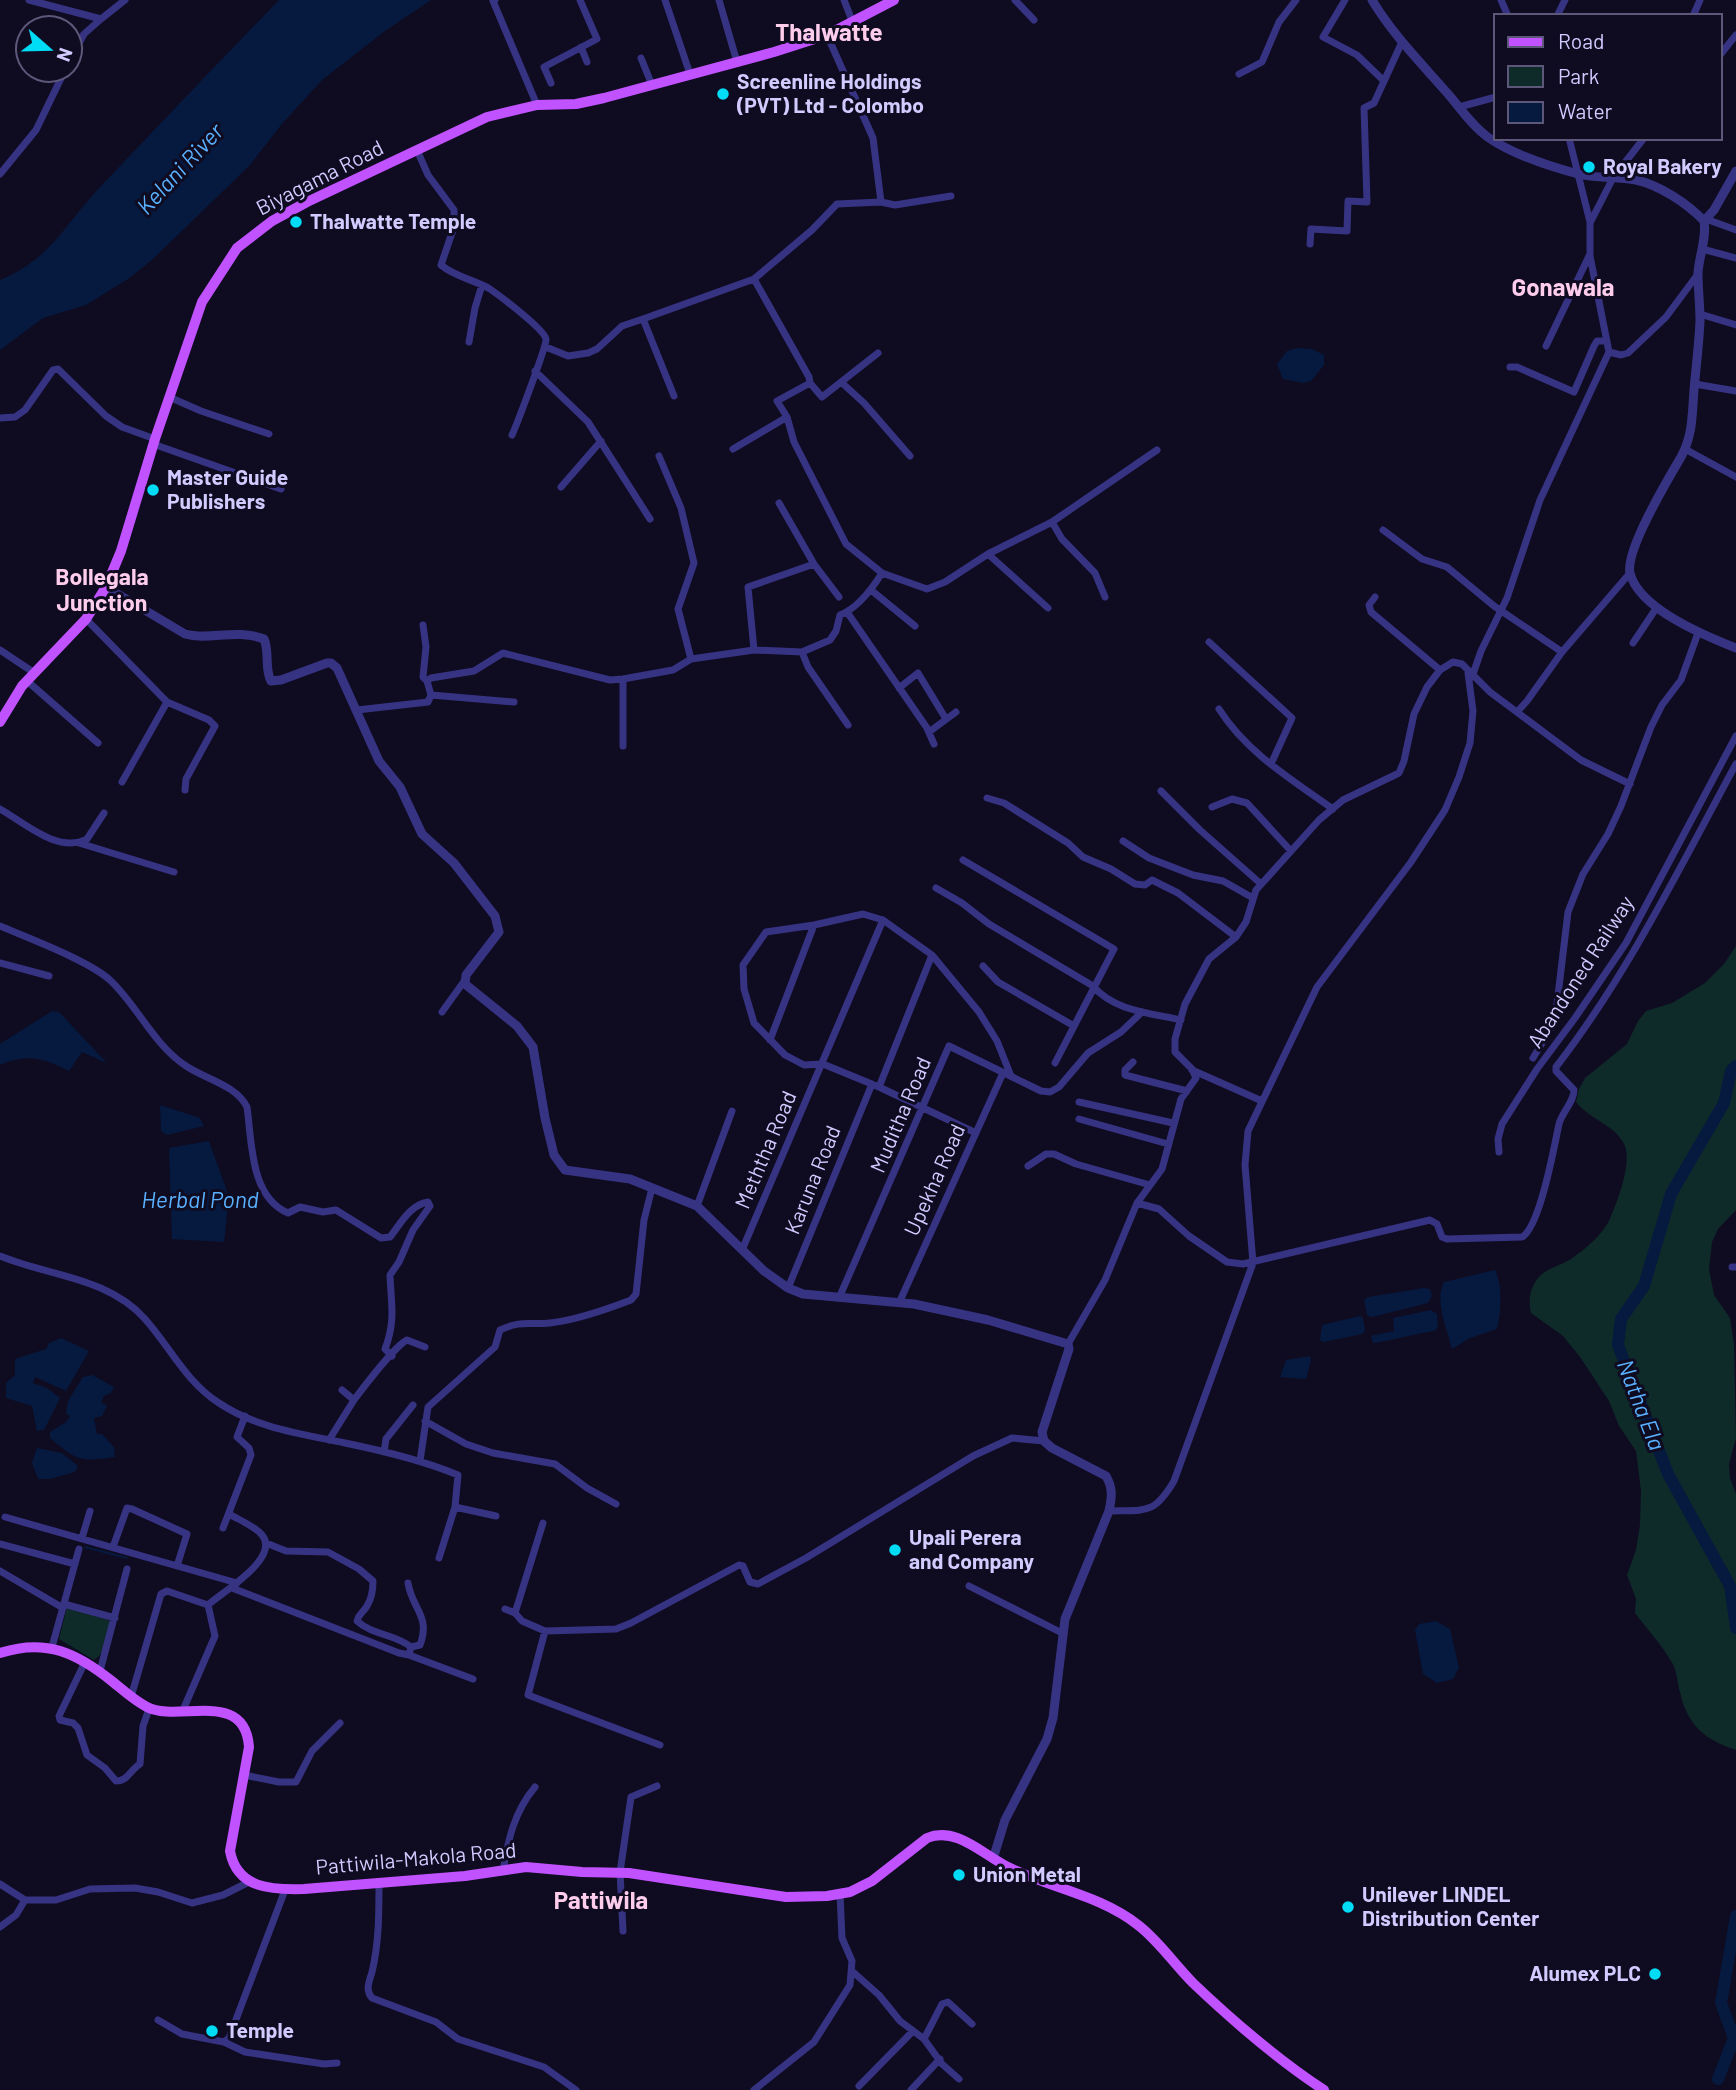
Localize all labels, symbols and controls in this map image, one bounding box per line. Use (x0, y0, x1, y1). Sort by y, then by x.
north arrow (14, 14, 84, 84)
legend (1494, 14, 1722, 140)
district label: Thalwatte (775, 17, 883, 46)
text: Road (1558, 28, 1604, 53)
text: N (52, 45, 78, 65)
text: Park (1558, 63, 1599, 88)
place label: Screenline Holdings (PVT) Ltd - Colombo (736, 68, 924, 117)
marker: Screenline Holdings (PVT) Ltd - Colombo (715, 86, 731, 102)
text: Water (1558, 98, 1613, 123)
water label: Kelani River (130, 116, 229, 220)
street label: Biyagama Road (252, 134, 387, 219)
place label: Royal Bakery (1603, 153, 1722, 178)
marker: Royal Bakery (1581, 159, 1597, 175)
place label: Thalwatte Temple (310, 208, 476, 233)
marker: Thalwatte Temple (288, 214, 304, 230)
district label: Gonawala (1512, 272, 1614, 301)
place label: Master Guide Publishers (167, 464, 288, 513)
marker: Master Guide Publishers (145, 482, 161, 498)
district label: Bollegala Junction (55, 562, 149, 616)
street label: Abandoned Railway (1521, 890, 1638, 1052)
street label: Muditha Road (864, 1053, 935, 1176)
street label: Meththa Road (729, 1087, 801, 1212)
street label: Upekha Road (898, 1120, 969, 1239)
street label: Karuna Road (778, 1121, 845, 1238)
water label: Herbal Pond (141, 1185, 259, 1213)
water label: Natha Ela (1612, 1355, 1672, 1454)
place label: Upali Perera and Company (909, 1524, 1035, 1573)
marker: Upali Perera and Company (887, 1542, 903, 1558)
street label: Pattiwila-Makola Road (314, 1836, 517, 1879)
place label: Union Metal (973, 1861, 1081, 1886)
marker: Union Metal (951, 1867, 967, 1883)
place label: Unilever LINDEL Distribution Center (1362, 1881, 1539, 1930)
district label: Pattiwila (554, 1885, 648, 1914)
marker: Unilever LINDEL Distribution Center (1340, 1899, 1356, 1915)
place label: Alumex PLC (1529, 1960, 1641, 1985)
marker: Alumex PLC (1647, 1966, 1663, 1982)
place label: Temple (226, 2017, 294, 2042)
marker: Temple (204, 2023, 220, 2039)

